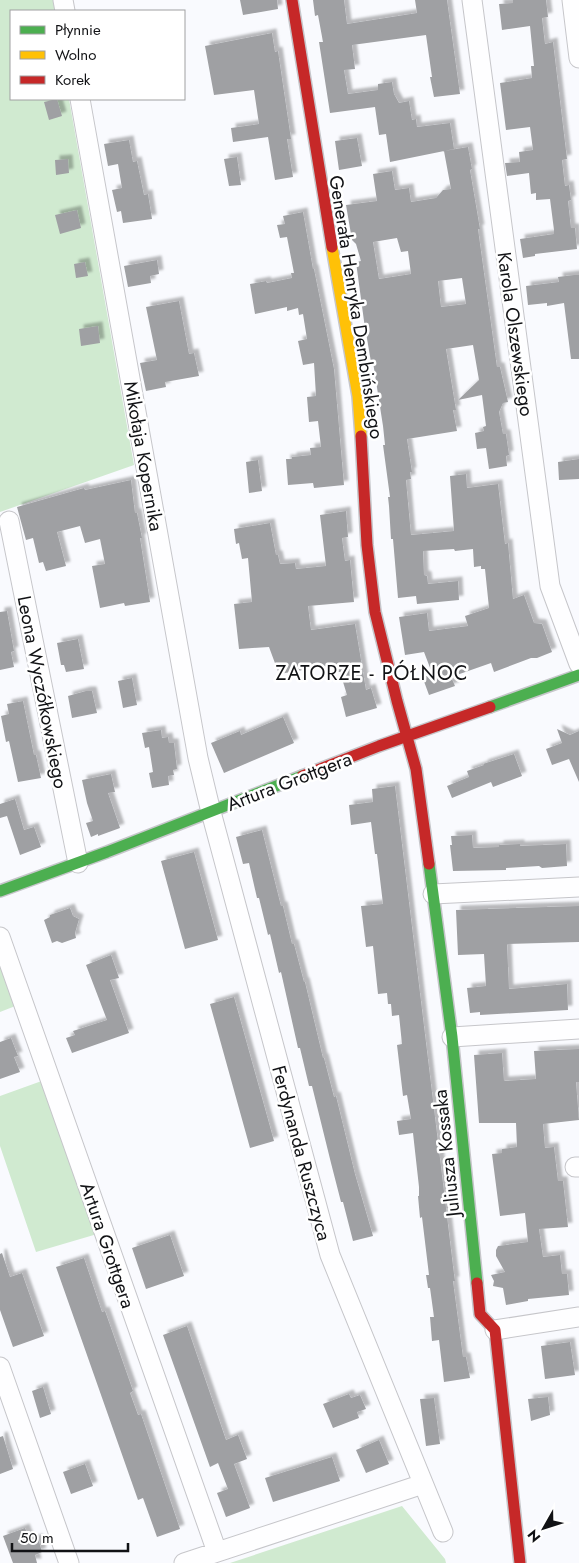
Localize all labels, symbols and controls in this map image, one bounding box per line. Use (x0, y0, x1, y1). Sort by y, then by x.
legend (10, 10, 185, 100)
text: Płynnie (55, 19, 101, 41)
text: Wolno (55, 44, 96, 66)
text: Korek (55, 69, 91, 91)
street label: Generała Henryka Dembińskiego (322, 173, 391, 441)
street label: Karola Olszewskiego (491, 250, 540, 418)
street label: Mikołaja Kopernika (117, 379, 170, 533)
street label: Leona Wyczółkowskiego (11, 593, 74, 791)
district label: ZATORZE - PÓŁNOC (276, 659, 468, 688)
street label: Artura Grottgera (223, 745, 355, 818)
street label: Ferdynanda Ruszczyca (265, 1063, 338, 1244)
street label: Juliusza Kossaka (426, 1088, 467, 1221)
street label: Artura Grottgera (73, 1179, 142, 1312)
north arrow (519, 1503, 569, 1553)
scale bar (12, 1520, 129, 1552)
text: N (523, 1526, 545, 1547)
text: 50 m (20, 1527, 54, 1549)

